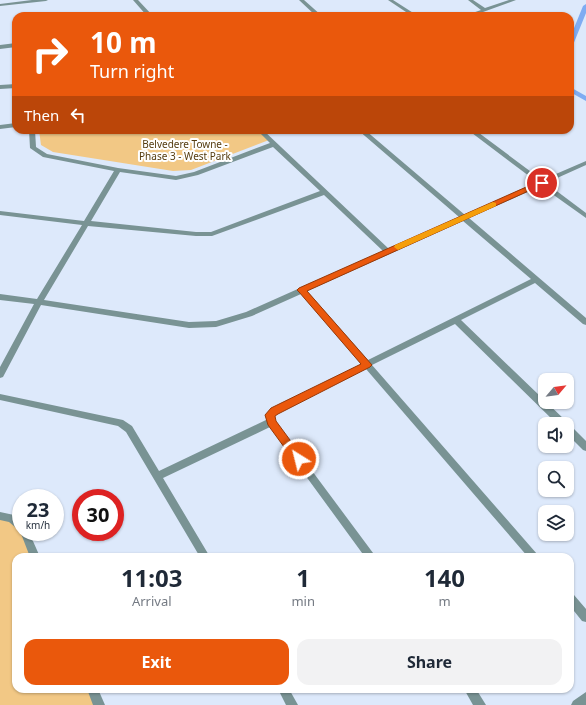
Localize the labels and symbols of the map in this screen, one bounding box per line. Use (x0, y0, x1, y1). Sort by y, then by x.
park label: Belvedere Towne - Phase 3 - West Park (139, 137, 232, 163)
pin (525, 166, 559, 200)
north arrow (538, 373, 574, 409)
position arrow (278, 438, 320, 480)
speed limit sign: 30 (72, 489, 124, 541)

